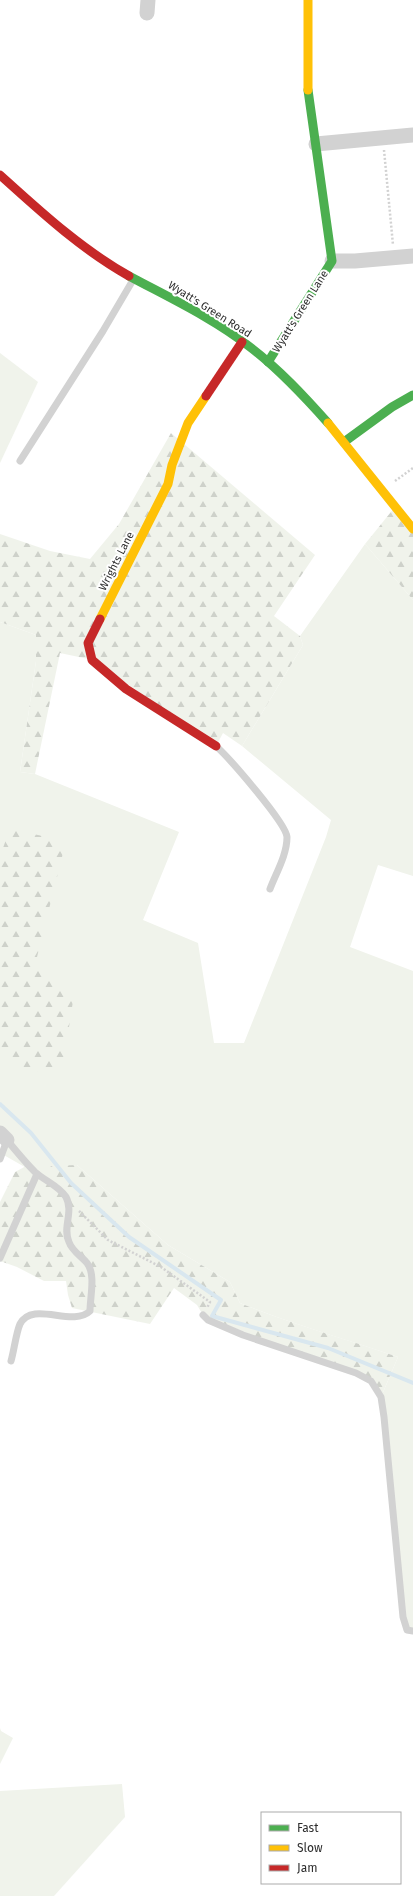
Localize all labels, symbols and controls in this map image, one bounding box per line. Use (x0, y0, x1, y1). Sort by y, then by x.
street label: Wyatt's Green Lane (270, 268, 331, 355)
street label: Wyatt's Green Road (166, 278, 254, 340)
street label: Wrights Lane (96, 530, 137, 593)
legend (261, 1812, 401, 1884)
text: Fast (297, 1821, 319, 1835)
text: Slow (297, 1841, 323, 1855)
text: Jam (297, 1861, 317, 1875)

